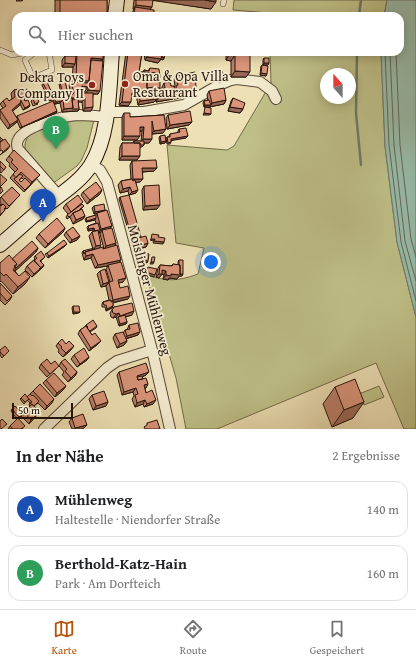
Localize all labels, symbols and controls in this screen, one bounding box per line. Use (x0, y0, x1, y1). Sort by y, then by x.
search box (12, 12, 404, 56)
icon: search (26, 23, 48, 45)
text: Hier suchen (58, 24, 133, 45)
place label: Oma & Opa Villa Restaurant (133, 66, 229, 102)
place label: Dekra Toys Company II (17, 67, 84, 103)
north arrow (320, 68, 356, 104)
marker: Oma & Opa Villa Restaurant (120, 79, 130, 89)
marker: Dekra Toys Company II (87, 80, 97, 90)
pin: B (43, 116, 69, 149)
pin: A (30, 189, 56, 222)
street label: Moislinger Mühlenweg (123, 222, 177, 358)
your location (201, 252, 221, 272)
scale bar (12, 401, 73, 420)
text: 50 m (18, 402, 40, 418)
text: In der Nähe (16, 443, 104, 468)
text: 2 Ergebnisse (332, 446, 400, 465)
text: Mühlenweg (55, 489, 132, 510)
text: A (26, 500, 34, 519)
text: 140 m (367, 500, 399, 519)
text: Haltestelle · Niendorfer Straße (55, 510, 220, 529)
text: Berthold-Katz-Hain (55, 553, 187, 574)
text: B (26, 564, 34, 583)
text: 160 m (367, 564, 399, 583)
text: Park · Am Dorfteich (55, 574, 161, 593)
tab: Karte (52, 618, 77, 658)
tab: Route (180, 618, 207, 658)
tab: Gespeichert (310, 618, 364, 658)

